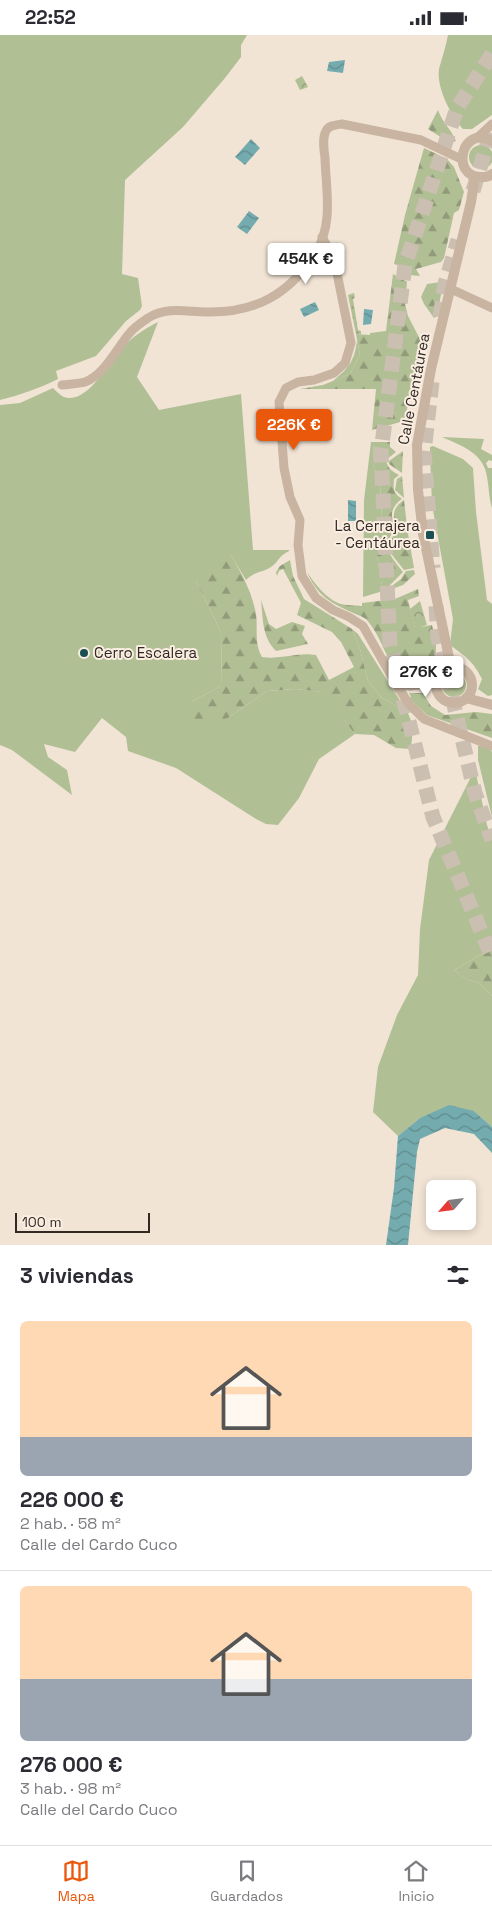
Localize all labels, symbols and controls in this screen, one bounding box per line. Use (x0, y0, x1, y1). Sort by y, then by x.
text: 22:52 (25, 5, 76, 30)
pin: 454K € (265, 243, 347, 285)
text: 454K € (279, 248, 333, 269)
street label: Calle Centáurea (393, 331, 434, 446)
pin: 226K € (253, 409, 335, 451)
text: 226K € (267, 414, 321, 435)
place label: La Cerrajera - Centáurea (335, 516, 420, 552)
marker: La Cerrajera - Centáurea (424, 529, 436, 541)
place label: Cerro Escalera (94, 643, 198, 662)
marker: Cerro Escalera (78, 647, 90, 659)
pin: 276K € (385, 655, 467, 698)
text: 276K € (400, 661, 452, 682)
north arrow (426, 1180, 476, 1230)
map controls (426, 1180, 476, 1230)
scale bar (15, 1210, 150, 1233)
text: 100 m (22, 1213, 61, 1231)
icon: filters (444, 1261, 472, 1289)
text: 3 viviendas (20, 1262, 134, 1289)
icon: home (201, 1353, 291, 1443)
text: 226 000 € (20, 1486, 124, 1513)
text: 2 hab. · 58 m² (20, 1513, 121, 1534)
text: Calle del Cardo Cuco (20, 1534, 178, 1555)
icon: home (201, 1619, 291, 1709)
text: 276 000 € (20, 1751, 123, 1778)
text: 3 hab. · 98 m² (20, 1778, 121, 1799)
text: Calle del Cardo Cuco (20, 1799, 178, 1820)
tab: Mapa (58, 1857, 95, 1905)
tab: Guardados (210, 1857, 283, 1905)
tab: Inicio (398, 1857, 434, 1905)

